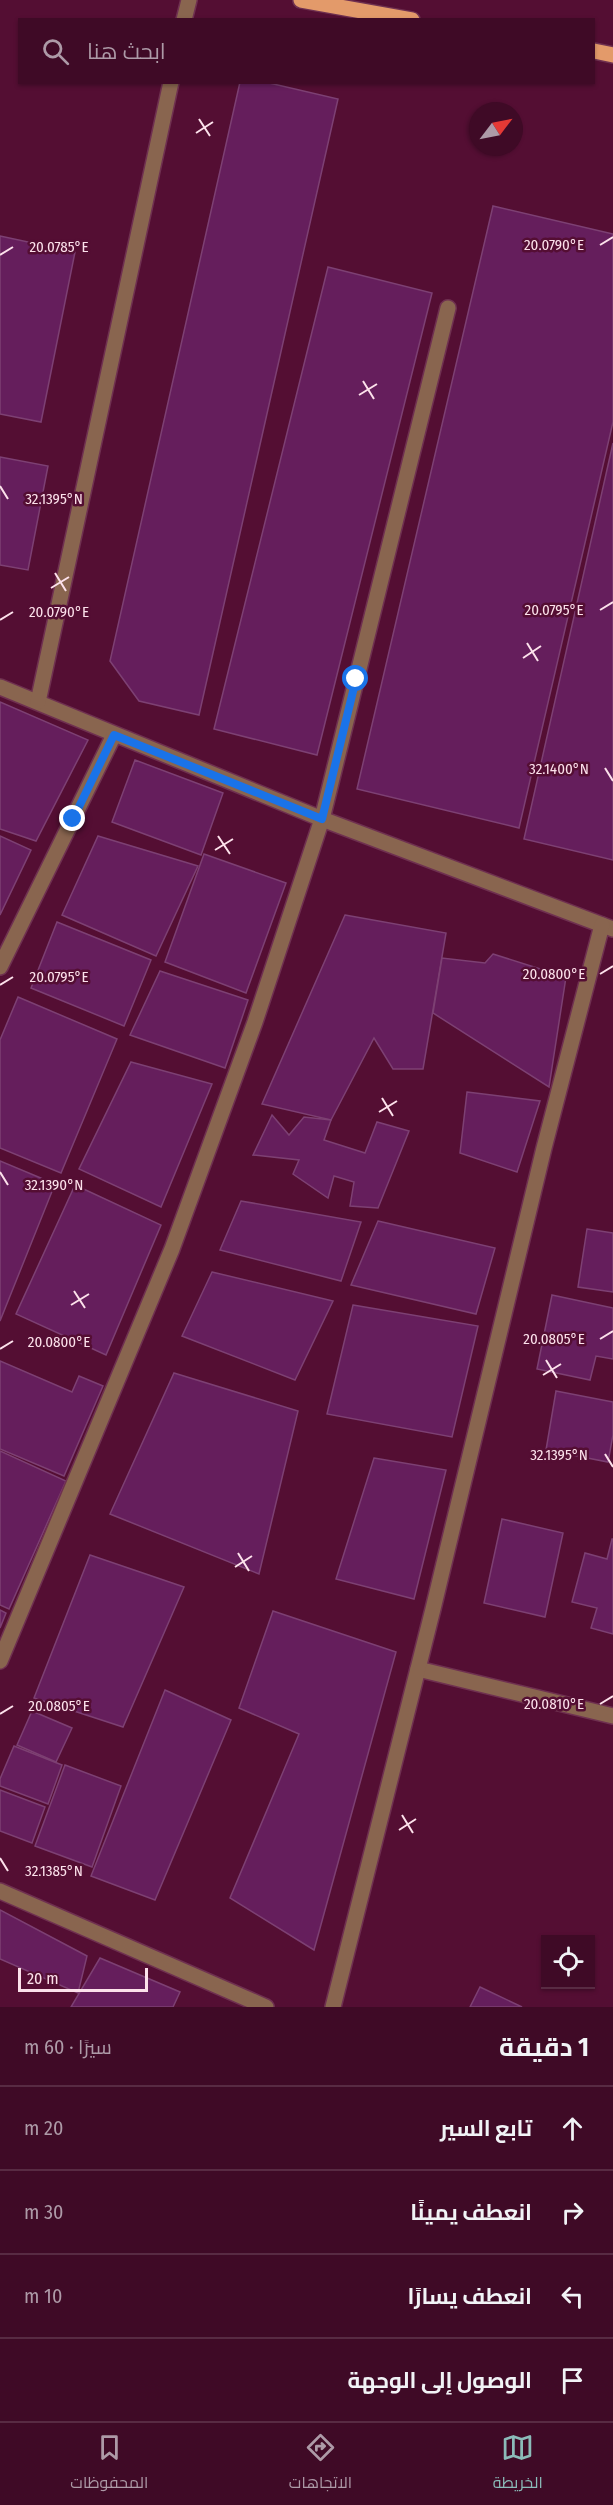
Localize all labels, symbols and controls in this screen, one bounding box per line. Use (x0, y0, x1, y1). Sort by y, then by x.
search box (18, 18, 595, 84)
icon: search (39, 35, 72, 68)
text: ابحث هنا (87, 38, 166, 65)
north arrow (469, 102, 523, 156)
text: 20.0790°E (524, 236, 584, 254)
text: 20.0785°E (29, 238, 89, 256)
text: 32.1395°N (25, 490, 83, 508)
text: 20.0795°E (525, 601, 583, 619)
text: 20.0790°E (29, 603, 89, 621)
route start (342, 665, 368, 691)
text: 32.1400°N (529, 760, 589, 778)
route end (59, 805, 85, 831)
text: 20.0800°E (523, 965, 585, 983)
text: 20.0795°E (30, 968, 88, 986)
text: 32.1390°N (25, 1176, 83, 1194)
text: 20.0805°E (523, 1330, 585, 1348)
text: 20.0800°E (28, 1333, 90, 1351)
text: 32.1395°N (530, 1446, 588, 1464)
text: 20.0810°E (524, 1695, 584, 1713)
text: 20.0805°E (28, 1697, 90, 1715)
text: 32.1385°N (25, 1862, 83, 1880)
map controls (541, 1935, 595, 1989)
button: locate (541, 1935, 595, 1989)
scale bar (18, 1965, 148, 1992)
text: 20 m (27, 1969, 58, 1988)
text: 1 دقيقة (499, 2032, 589, 2063)
text: سيرًا · 60 m (24, 2035, 112, 2059)
icon: ahead (556, 2112, 589, 2145)
text: تابع السير (440, 2115, 532, 2142)
text: 20 m (24, 2116, 63, 2140)
icon: right (556, 2196, 589, 2229)
text: انعطف يمينًا (410, 2199, 532, 2226)
text: 30 m (24, 2200, 64, 2224)
icon: left (556, 2280, 589, 2313)
text: انعطف يسارًا (407, 2283, 532, 2310)
text: 10 m (24, 2284, 62, 2308)
icon: arrive (556, 2364, 589, 2397)
text: الوصول إلى الوجهة (348, 2367, 532, 2394)
tab: المحفوظات (70, 2431, 148, 2497)
tab: الاتجاهات (289, 2431, 352, 2497)
tab: الخريطة (493, 2431, 543, 2497)

